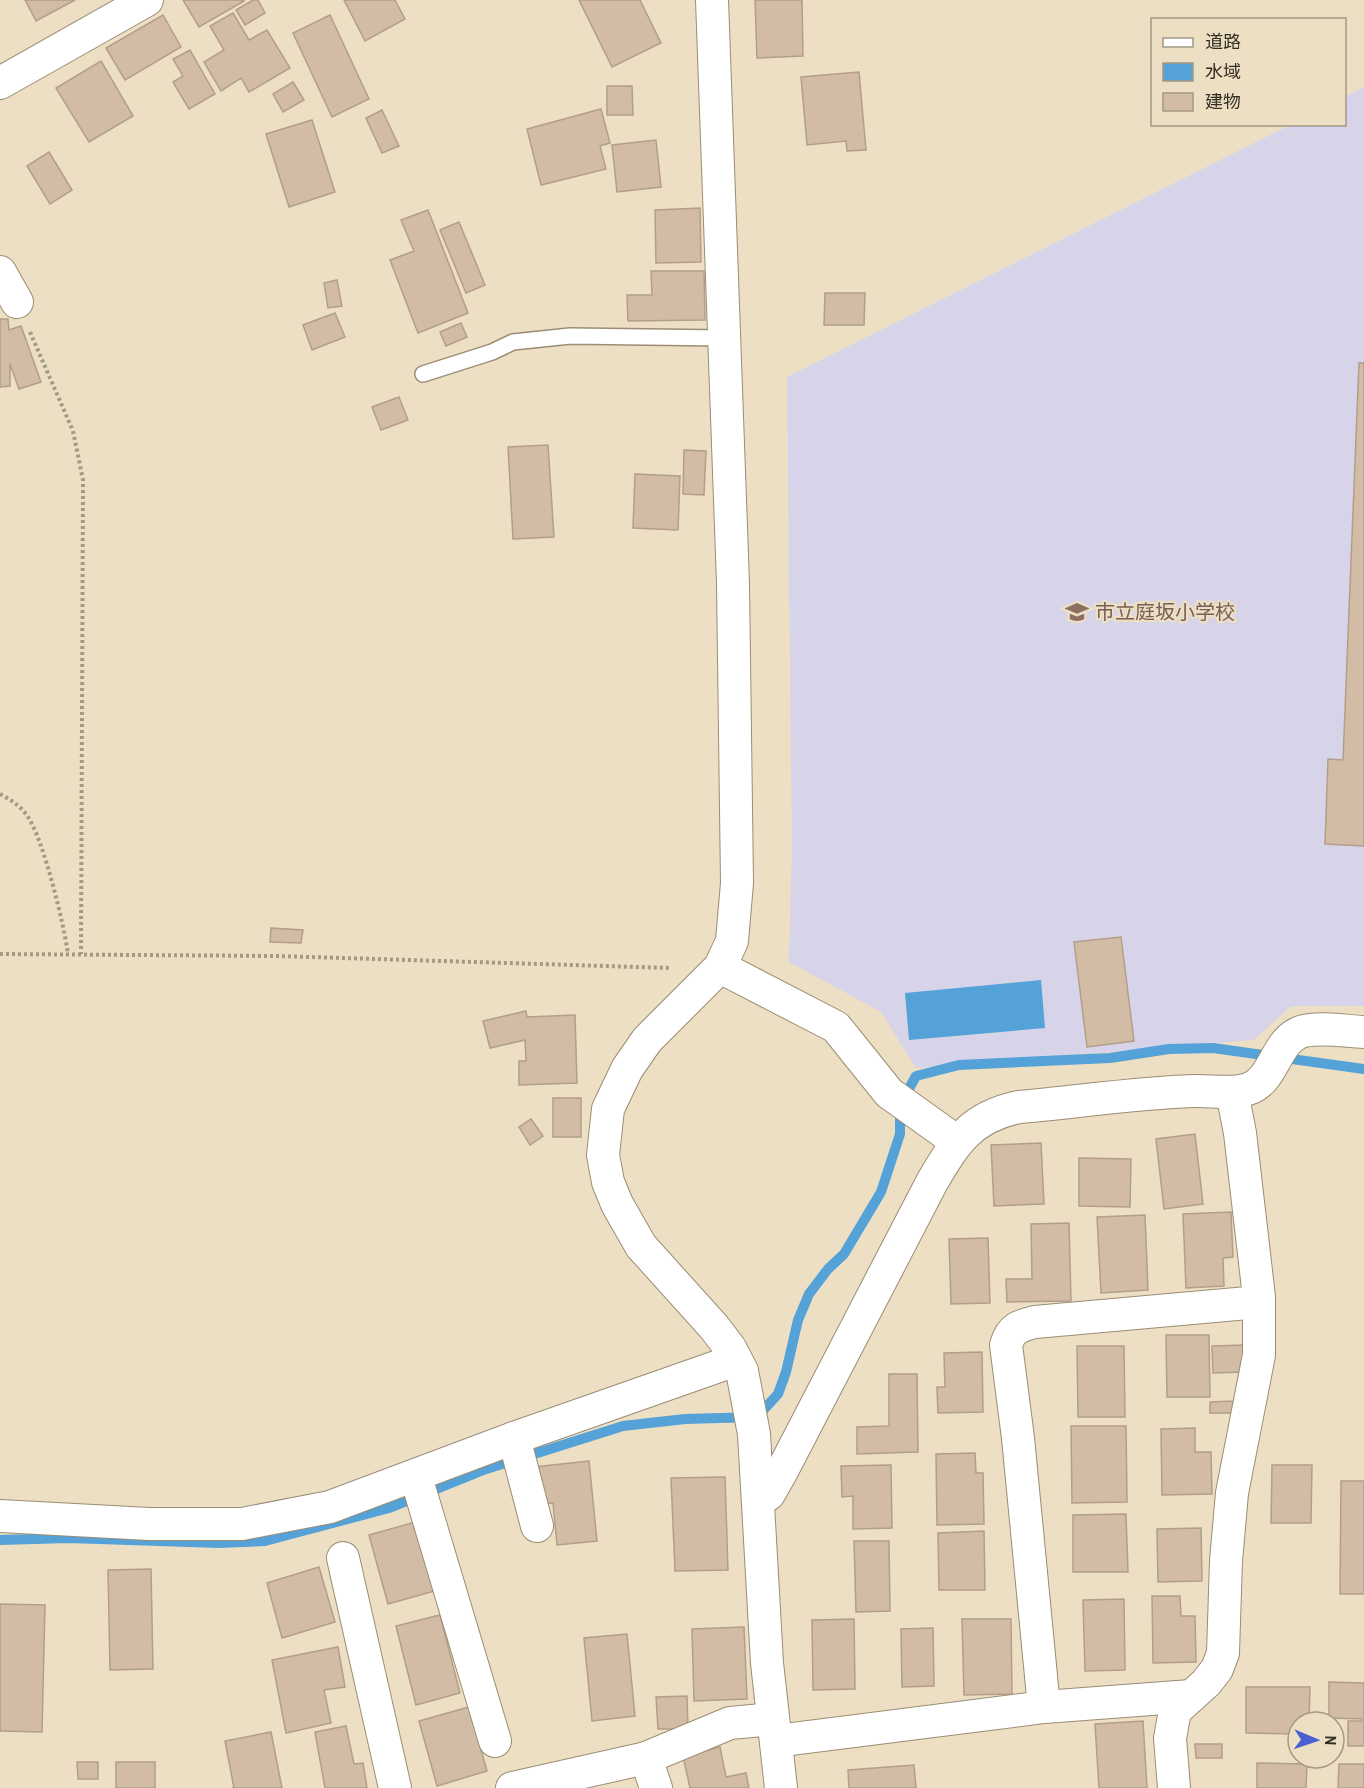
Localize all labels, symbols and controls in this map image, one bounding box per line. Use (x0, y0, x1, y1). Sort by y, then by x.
legend (1151, 18, 1346, 126)
text: 道路 (1205, 29, 1241, 54)
text: 水域 (1205, 59, 1241, 84)
text: 建物 (1205, 89, 1241, 114)
place label: 市立庭坂小学校 (1095, 598, 1235, 625)
school or university icon: 市立庭坂小学校 (1064, 599, 1090, 625)
north arrow (1286, 1710, 1346, 1770)
text: N (1320, 1735, 1342, 1746)

